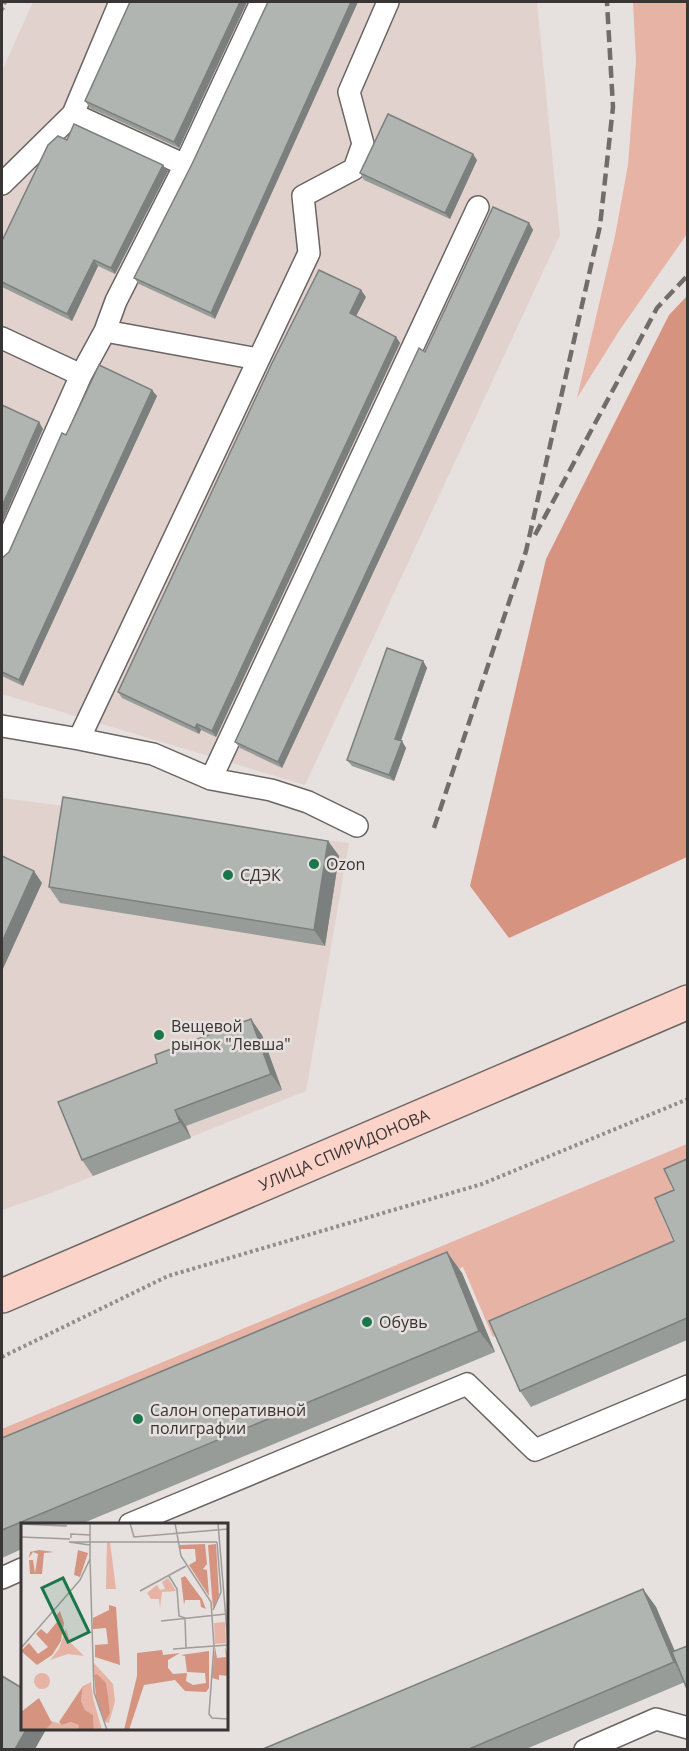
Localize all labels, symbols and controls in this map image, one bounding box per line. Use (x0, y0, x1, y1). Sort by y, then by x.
place label: Ozon (326, 853, 365, 875)
marker: Ozon (307, 857, 321, 871)
place label: СДЭК (240, 864, 281, 886)
marker: СДЭК (221, 868, 235, 882)
place label: Вещевой рынок "Левша" (171, 1015, 291, 1055)
marker: Вещевой рынок "Левша" (152, 1028, 166, 1042)
street label: УЛИЦА СПИРИДОНОВА (255, 1103, 433, 1196)
place label: Обувь (379, 1311, 428, 1333)
marker: Обувь (360, 1315, 374, 1329)
place label: Салон оперативной полиграфии (150, 1399, 306, 1439)
marker: Салон оперативной полиграфии (131, 1412, 145, 1426)
inset map (21, 1523, 228, 1730)

